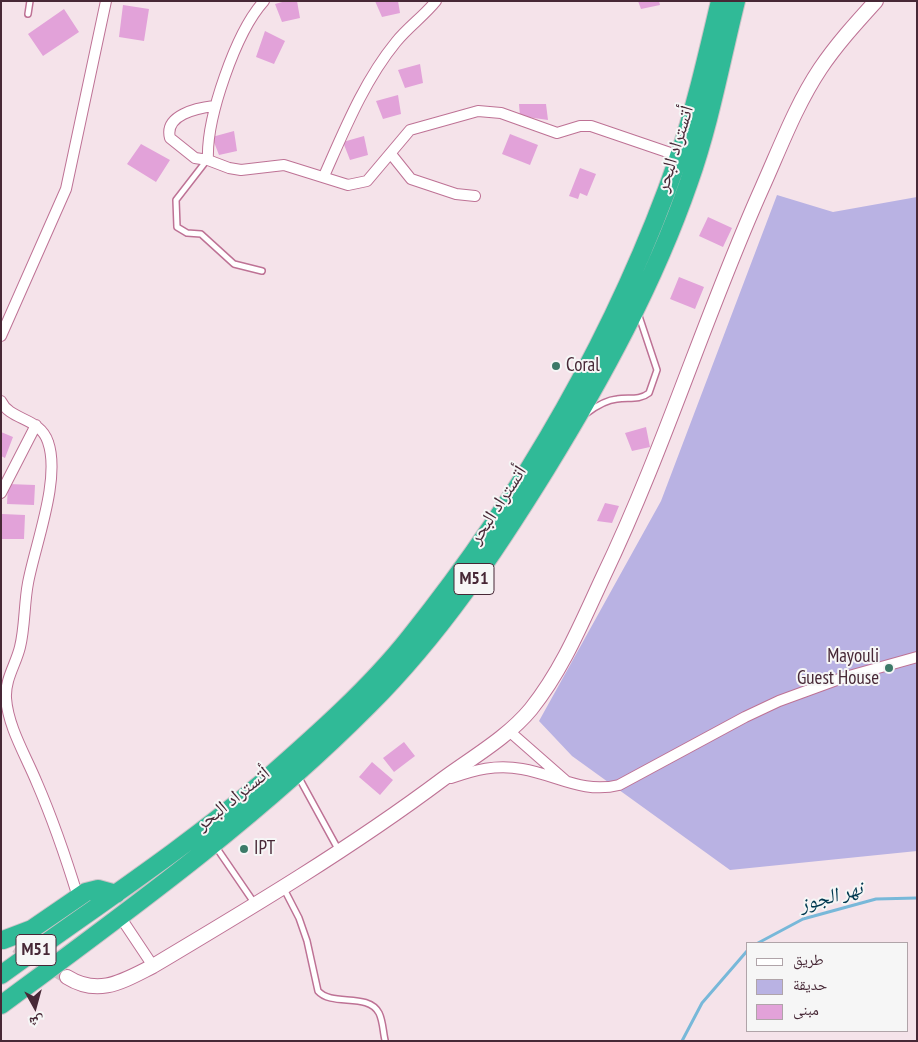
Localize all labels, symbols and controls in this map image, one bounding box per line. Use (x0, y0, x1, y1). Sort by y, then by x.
street label: أتستراد البحر (651, 103, 699, 195)
place label: Coral (566, 355, 600, 377)
marker: Coral (550, 360, 562, 372)
street label: أتستراد البحر (464, 461, 532, 549)
road number: M51 (454, 564, 494, 594)
place label: Mayouli Guest House (797, 646, 879, 690)
marker: Mayouli Guest House (883, 662, 895, 674)
street label: أتستراد البحر (191, 762, 275, 836)
place label: IPT (254, 838, 275, 860)
marker: IPT (238, 843, 250, 855)
water label: نهر الجوز (797, 877, 865, 917)
road number: M51 (16, 934, 56, 966)
legend (746, 942, 908, 1032)
text: طريق (793, 950, 824, 969)
text: حديقة (793, 975, 827, 994)
north arrow (10, 982, 60, 1032)
text: مبنى (793, 1000, 819, 1019)
text: ش (28, 1012, 45, 1032)

